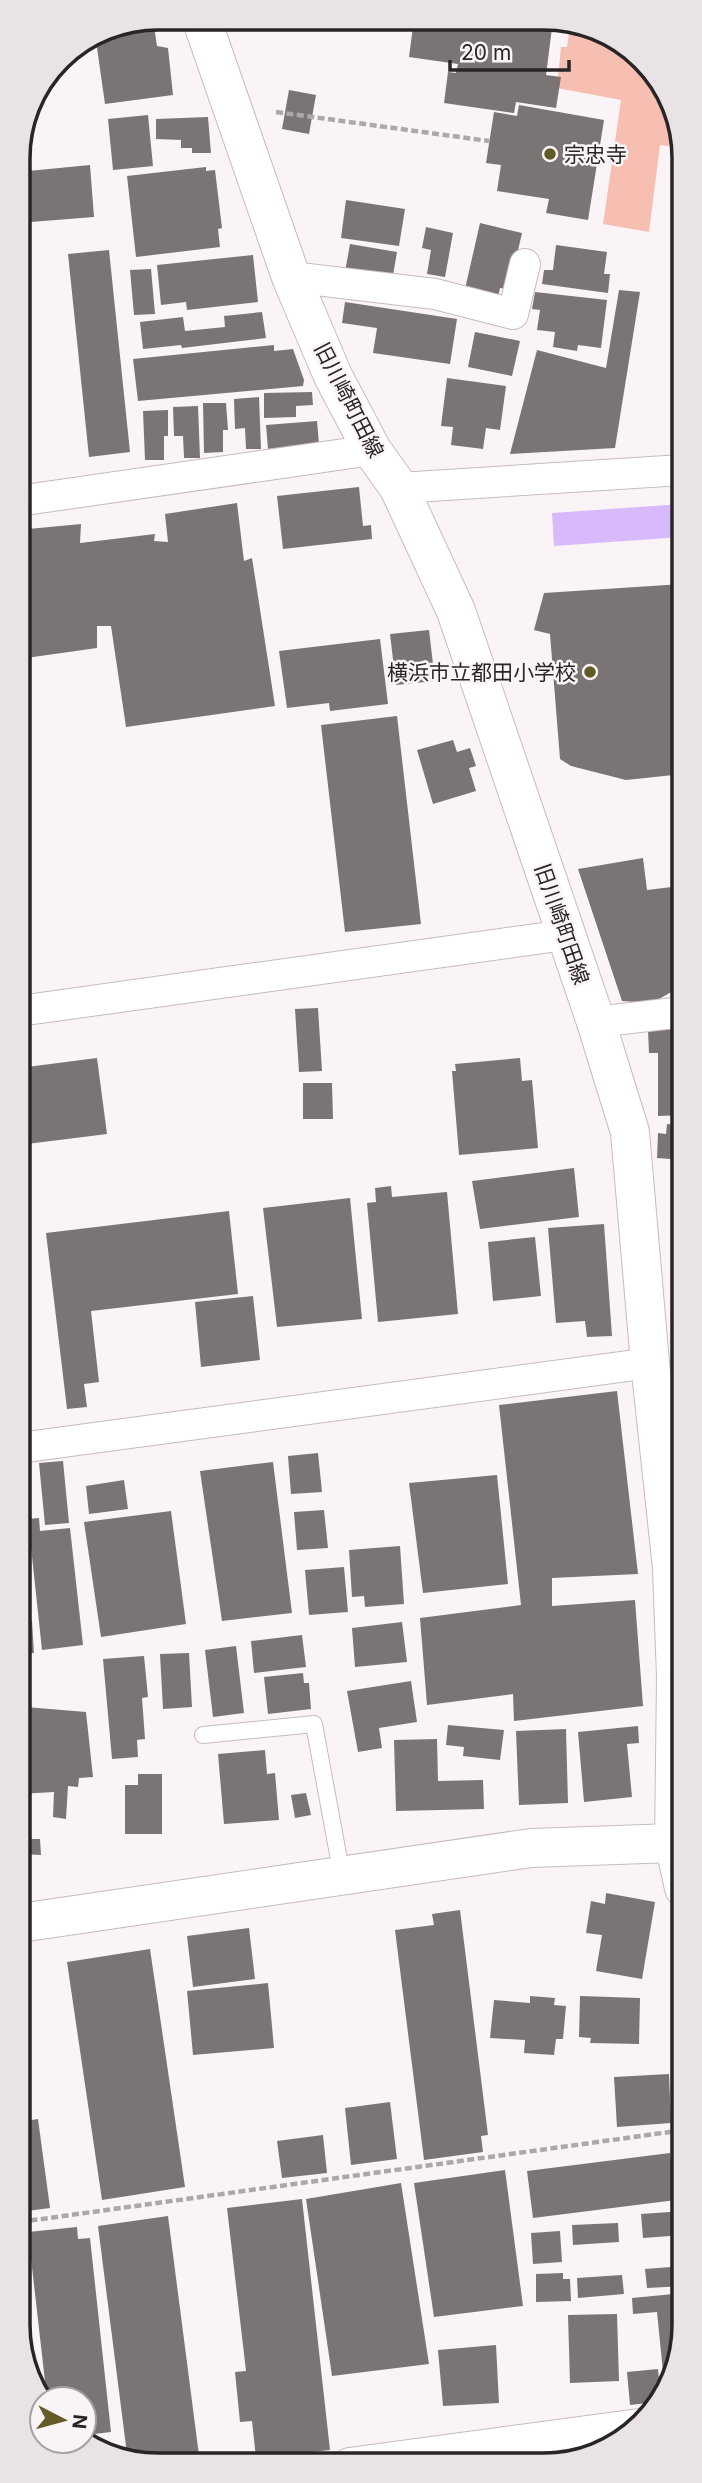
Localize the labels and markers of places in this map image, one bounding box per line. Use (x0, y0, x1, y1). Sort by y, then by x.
place label: 宗忠寺 (564, 142, 627, 167)
marker: 宗忠寺 (542, 146, 558, 162)
place label: 横浜市立都田小学校 (387, 660, 576, 685)
marker: 横浜市立都田小学校 (582, 664, 598, 680)

